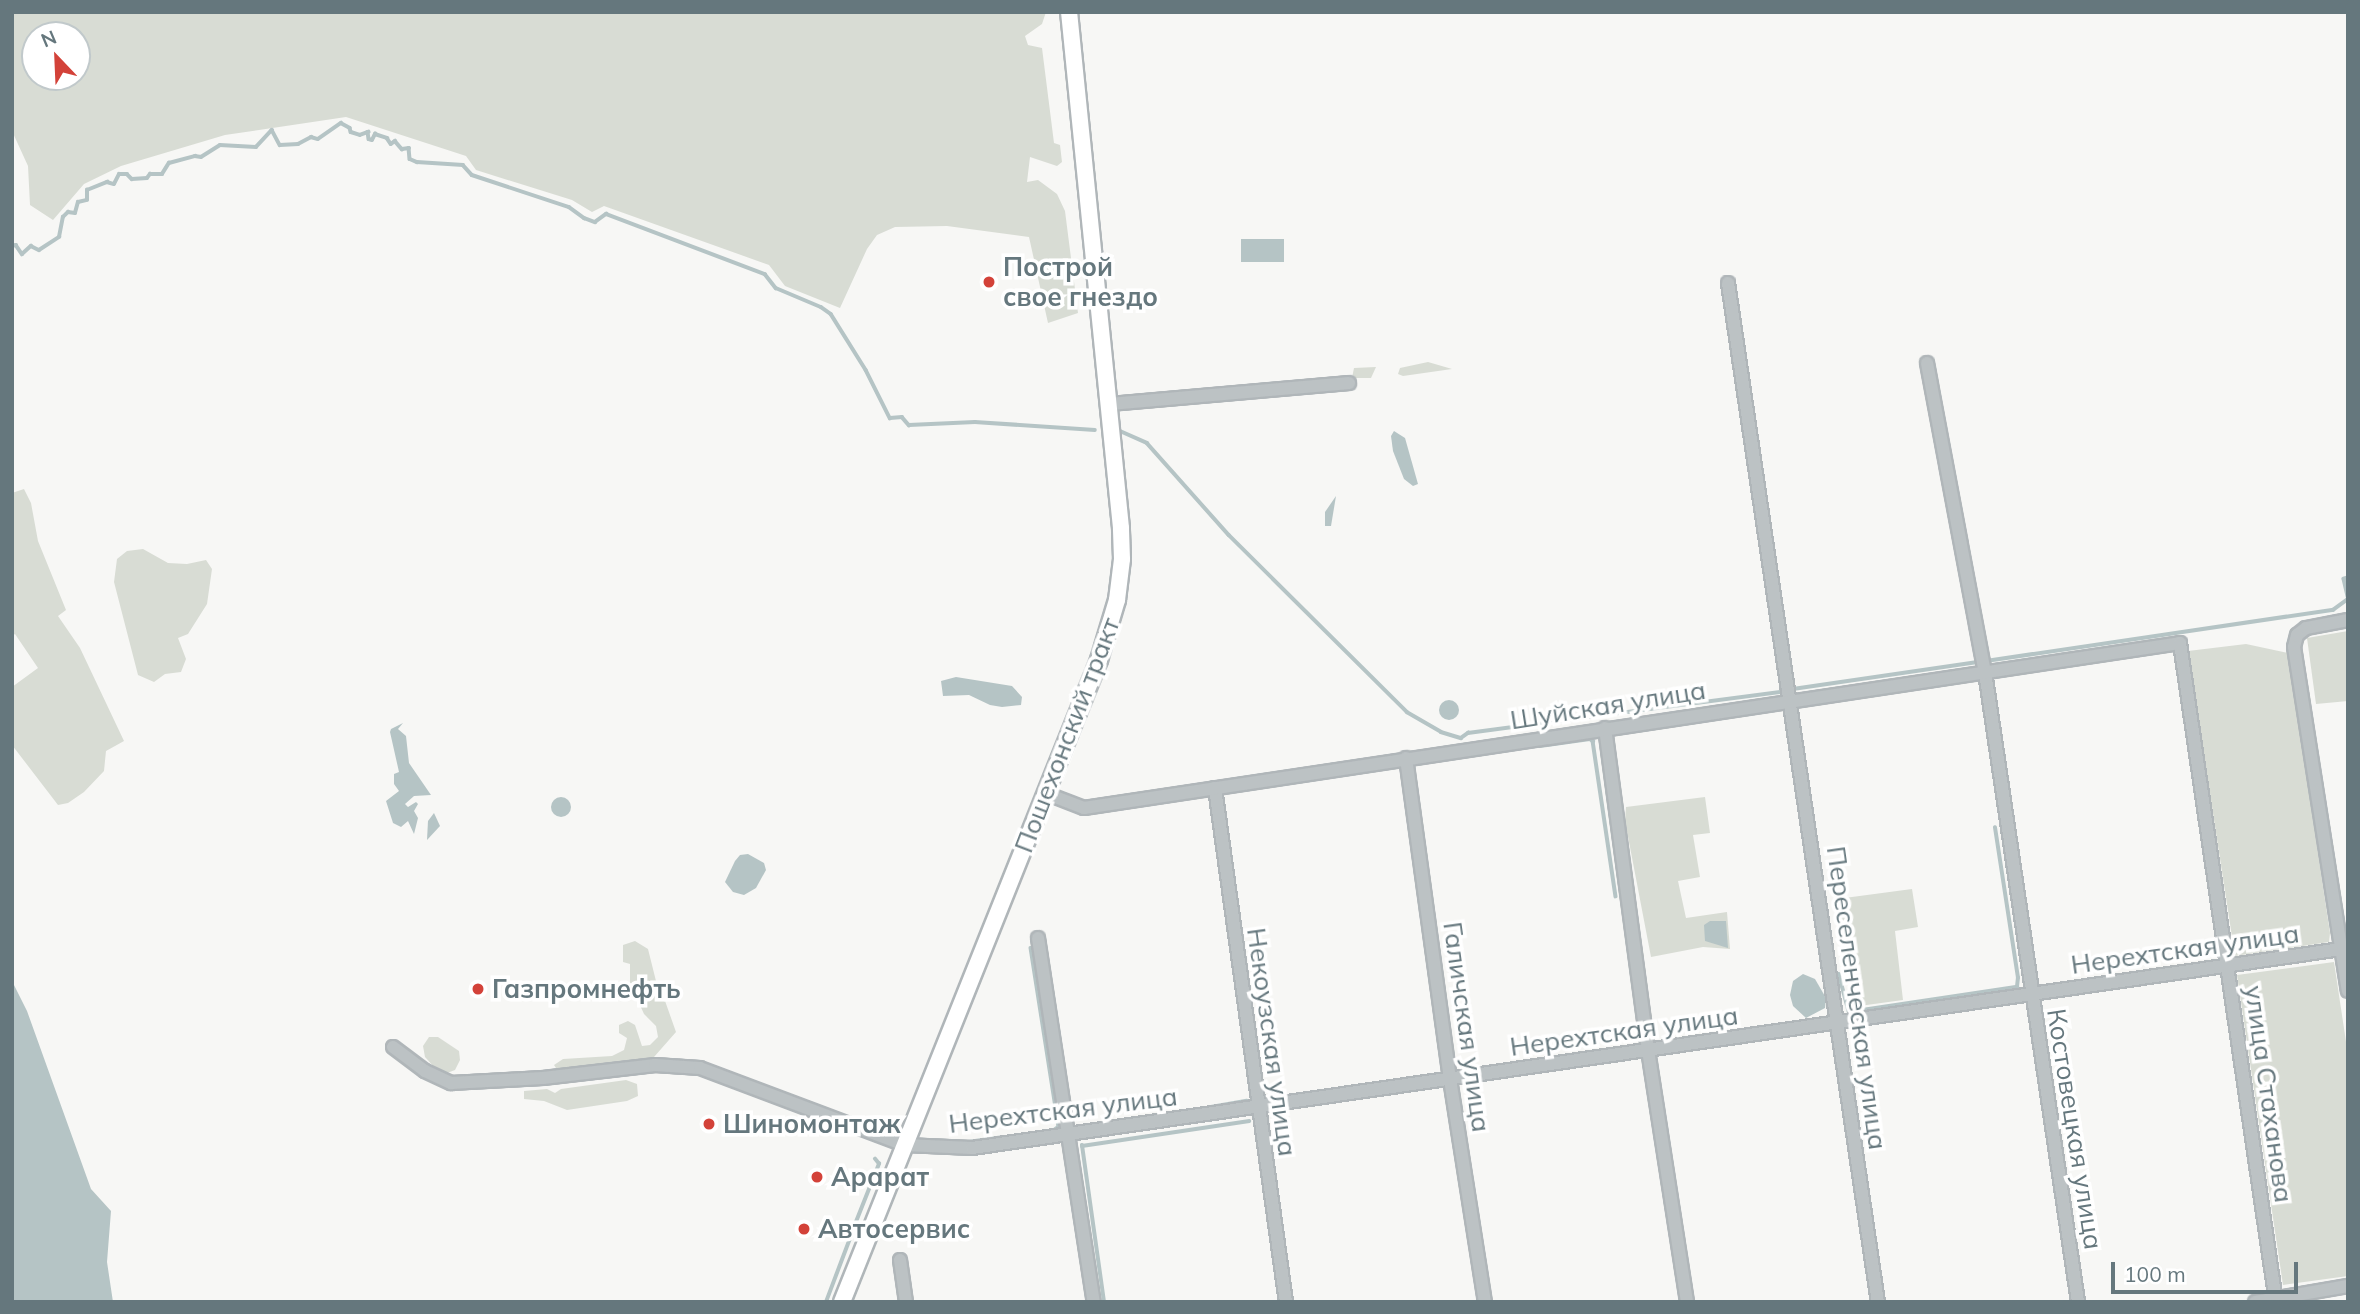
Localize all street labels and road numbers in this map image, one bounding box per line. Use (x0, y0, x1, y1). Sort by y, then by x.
street label: Пошехонский тракт (1008, 613, 1126, 857)
street label: Шуйская улица (1508, 674, 1708, 736)
street label: Переселенческая улица (1820, 844, 1894, 1152)
street label: Нерехтская улица (2069, 918, 2301, 980)
street label: Галичская улица (1437, 920, 1497, 1134)
street label: Некоузская улица (1241, 926, 1303, 1158)
street label: улица Стаханова (2238, 983, 2300, 1205)
street label: Нерехтская улица (1508, 1000, 1740, 1062)
street label: Костовецкая улица (2041, 1006, 2109, 1252)
street label: Нерехтская улица (947, 1080, 1179, 1140)

